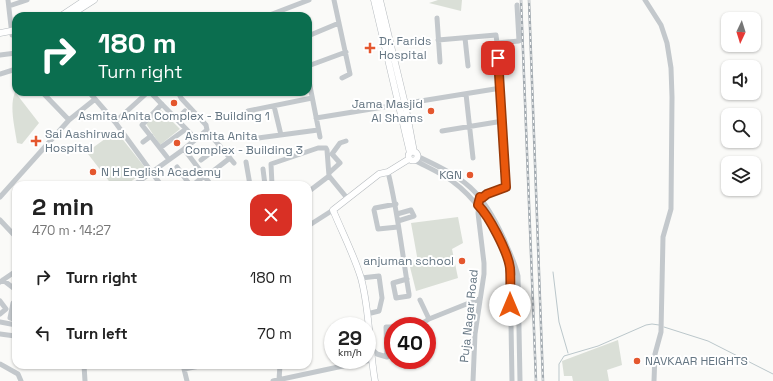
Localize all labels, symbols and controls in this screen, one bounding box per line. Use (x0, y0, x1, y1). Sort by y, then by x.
north arrow (721, 12, 761, 52)
map controls (721, 12, 761, 196)
text: 180 m (98, 25, 177, 61)
icon: right (32, 28, 84, 80)
place label: Dr. Farids Hospital (379, 33, 431, 63)
pin (481, 41, 515, 75)
marker: Dr. Farids Hospital (364, 42, 376, 54)
icon: arrive (487, 47, 509, 69)
text: Turn right (98, 60, 182, 83)
button: sound (721, 60, 761, 100)
place label: Jama Masjid Al Shams (352, 96, 423, 126)
marker: Asmita Anita Complex - Building 1 (169, 98, 179, 108)
marker: Jama Masjid Al Shams (426, 106, 436, 116)
place label: Asmita Anita Complex - Building 1 (78, 108, 270, 124)
button: search (721, 108, 761, 148)
place label: Sai Aashirwad Hospital (45, 126, 125, 156)
place label: Asmita Anita Complex - Building 3 (185, 128, 303, 158)
marker: Sai Aashirwad Hospital (30, 135, 42, 147)
marker: Asmita Anita Complex - Building 3 (172, 138, 182, 148)
button: layers (721, 156, 761, 196)
place label: N H English Academy (101, 164, 221, 180)
marker: N H English Academy (88, 167, 98, 177)
place label: KGN (439, 167, 462, 183)
marker: KGN (465, 170, 475, 180)
text: 2 min (32, 191, 94, 222)
button: close (250, 194, 292, 236)
text: 470 m · 14:27 (32, 222, 111, 239)
place label: anjuman school (363, 253, 454, 269)
marker: anjuman school (457, 256, 467, 266)
icon: right (32, 266, 54, 288)
text: Turn right (66, 268, 137, 287)
text: 180 m (250, 268, 292, 287)
street label: Puja Nagar Road (456, 268, 482, 364)
position arrow (489, 284, 531, 326)
speed limit sign: 40 (384, 317, 436, 369)
icon: left (32, 322, 54, 344)
text: Turn left (66, 324, 128, 343)
text: 70 m (257, 324, 292, 343)
text: 29 (338, 325, 362, 351)
text: km/h (338, 346, 362, 359)
place label: NAVKAAR HEIGHTS (645, 353, 748, 369)
marker: NAVKAAR HEIGHTS (632, 356, 642, 366)

